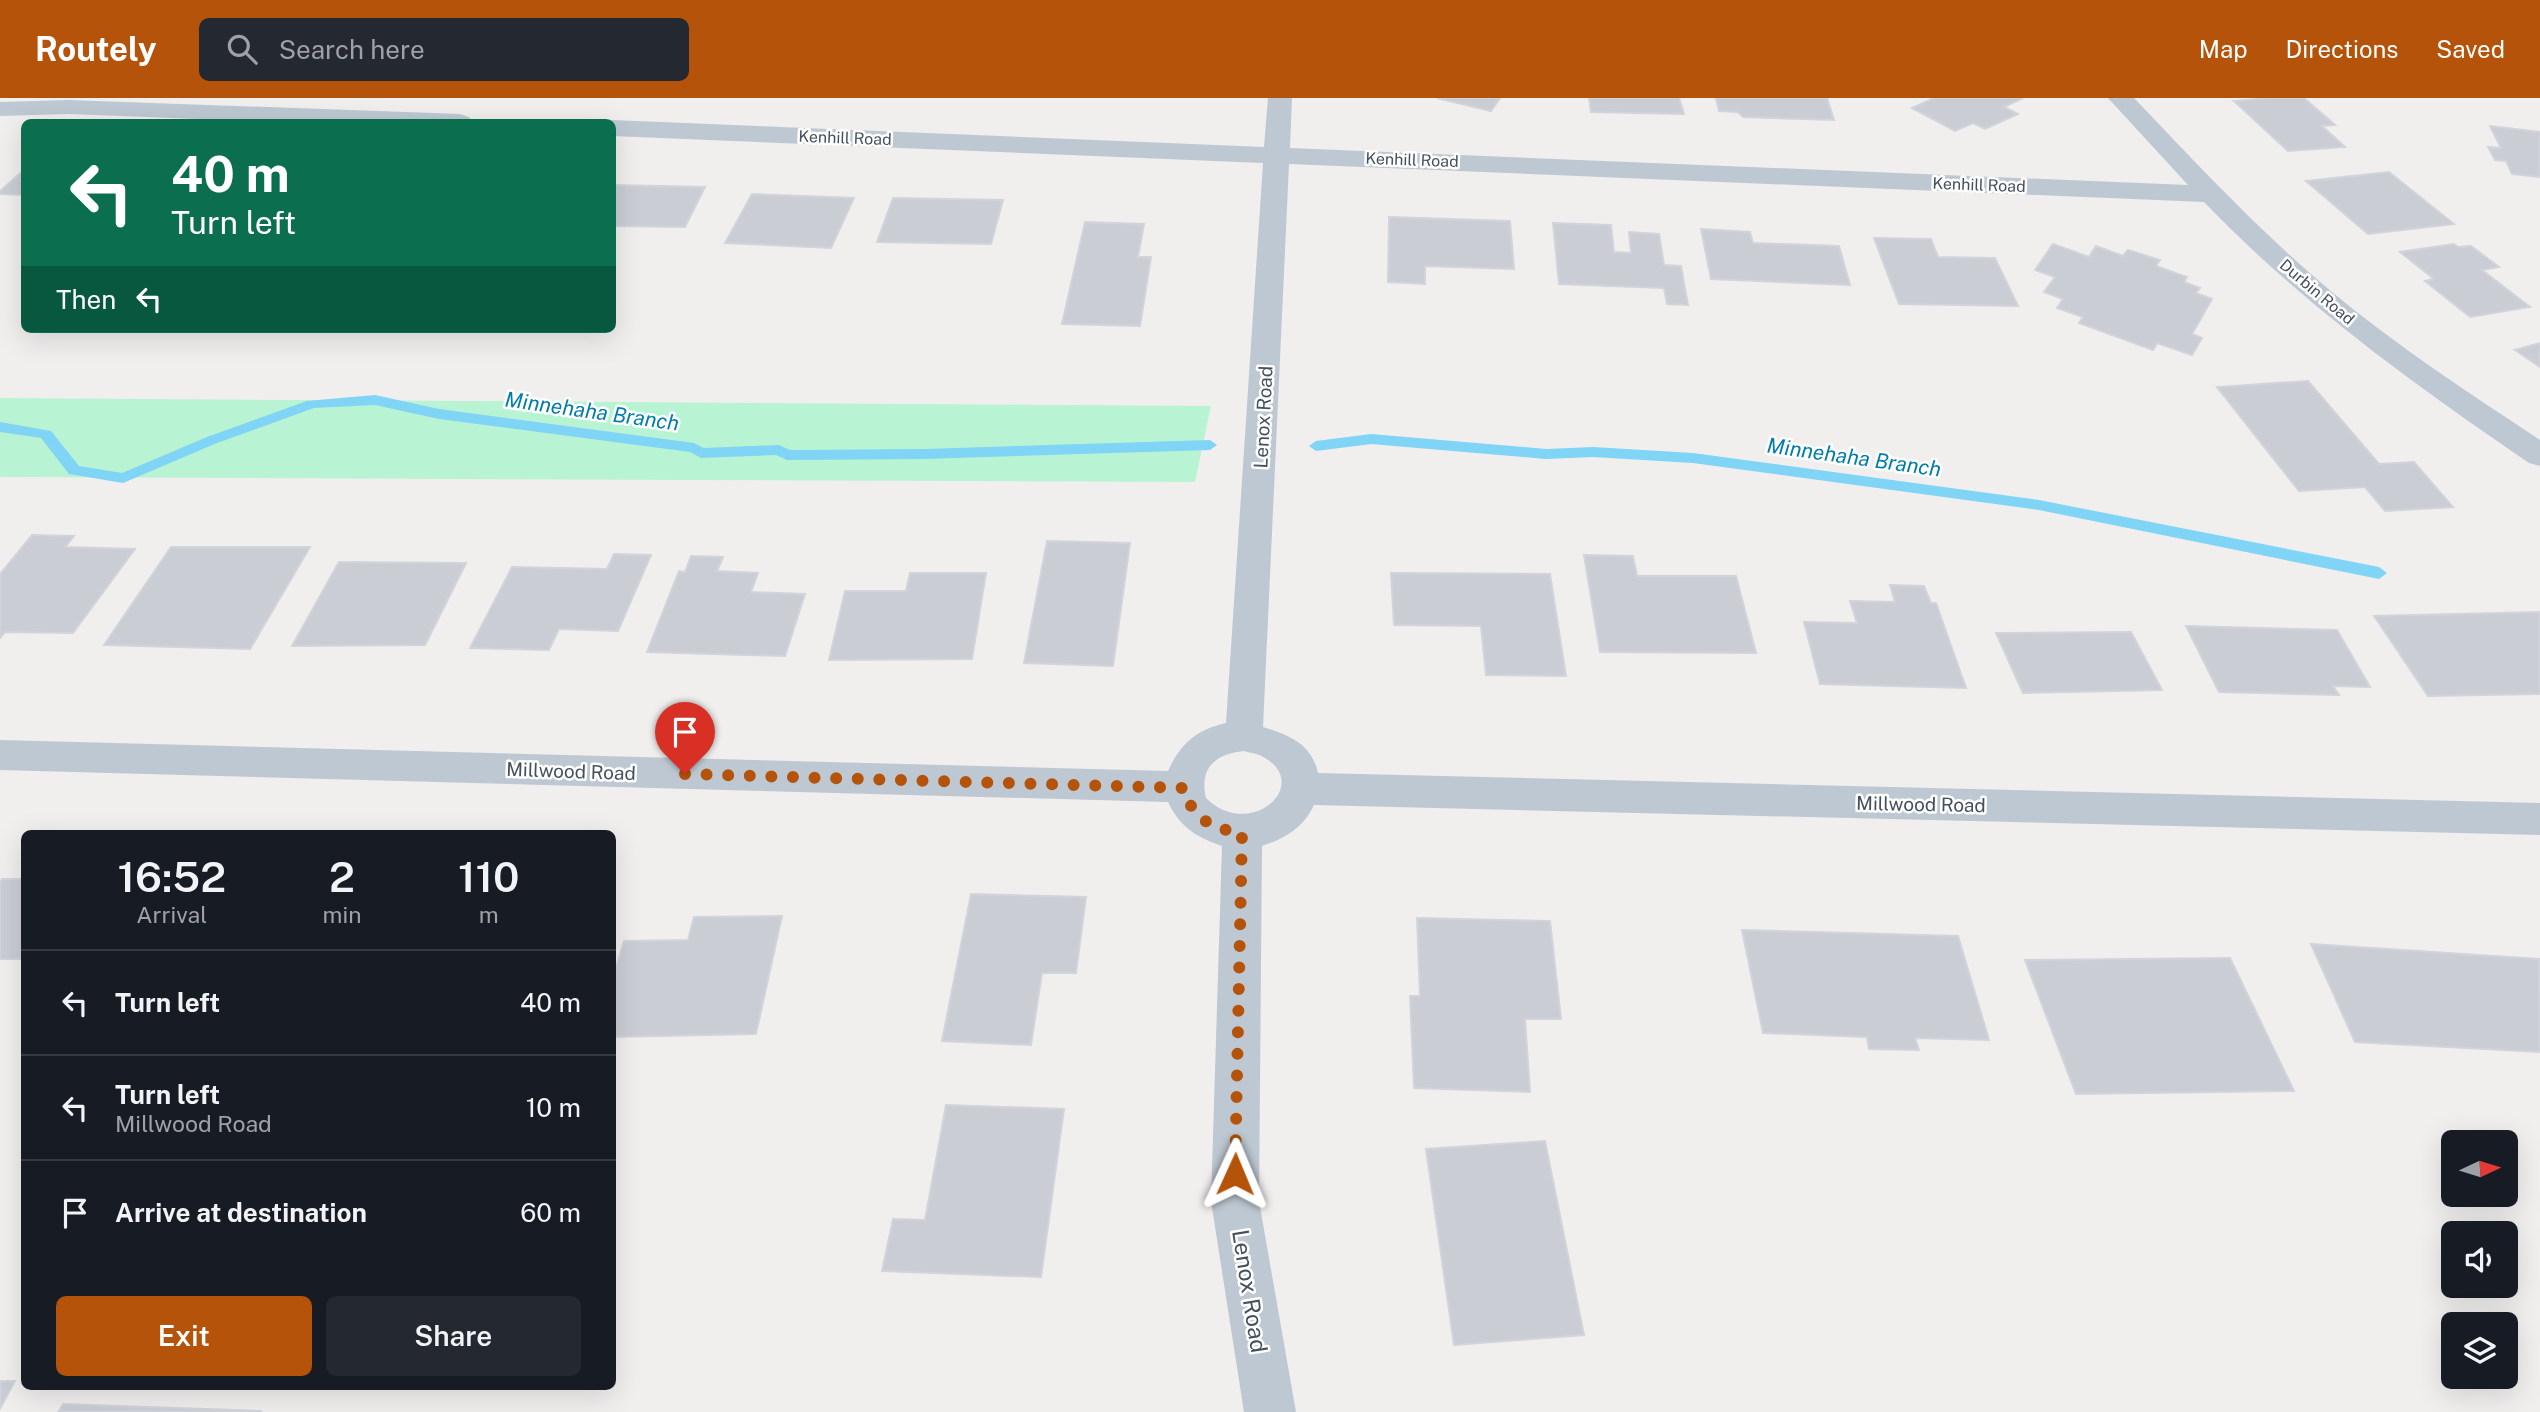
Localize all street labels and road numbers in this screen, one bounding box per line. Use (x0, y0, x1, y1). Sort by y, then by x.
street label: Kenhill Road (798, 127, 892, 149)
street label: Kenhill Road (1365, 149, 1459, 171)
street label: Kenhill Road (1932, 174, 2026, 196)
street label: Durbin Road (2276, 255, 2358, 329)
street label: Lenox Road (1249, 365, 1277, 469)
street label: Millwood Road (506, 758, 636, 784)
street label: Millwood Road (1856, 792, 1986, 816)
street label: Lenox Road (1227, 1227, 1273, 1355)

